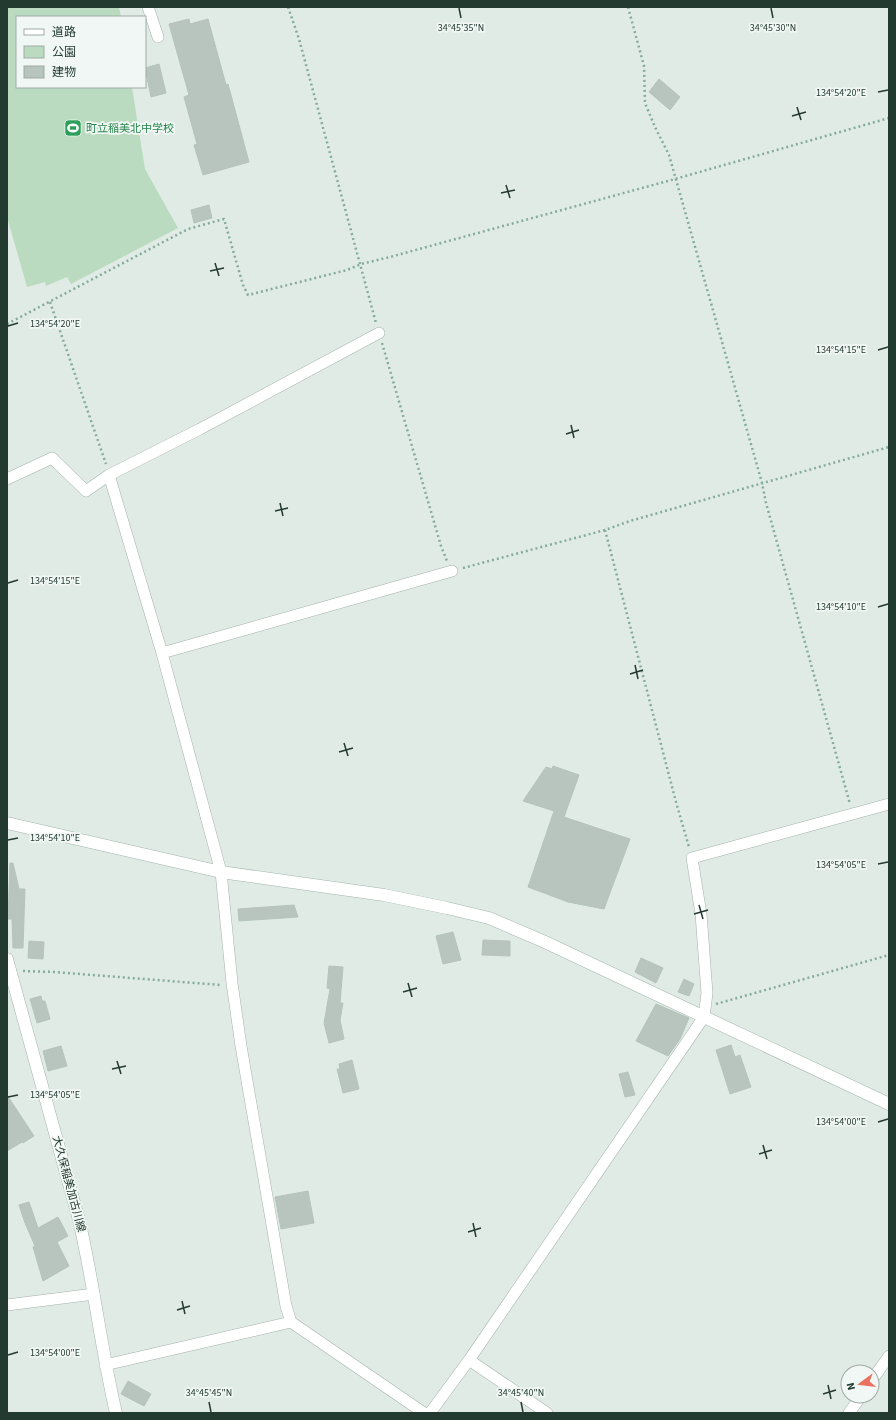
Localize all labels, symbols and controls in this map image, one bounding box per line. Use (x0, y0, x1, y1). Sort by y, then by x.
legend (16, 16, 146, 88)
text: 34°45'35"N (438, 21, 484, 35)
text: 34°45'30"N (750, 21, 796, 35)
text: 道路 (52, 24, 76, 41)
text: 公園 (52, 44, 76, 61)
text: 建物 (52, 64, 76, 81)
text: 134°54'20"E (816, 86, 866, 100)
sports icon: 町立稲美北中学校 (63, 118, 83, 138)
place label: 町立稲美北中学校 (86, 121, 174, 136)
text: 134°54'20"E (30, 317, 80, 331)
text: 134°54'15"E (816, 343, 866, 357)
text: 134°54'15"E (30, 574, 80, 588)
text: 134°54'10"E (816, 600, 866, 614)
text: 134°54'10"E (30, 831, 80, 845)
text: 134°54'05"E (816, 858, 866, 872)
text: 134°54'05"E (30, 1088, 80, 1102)
text: 134°54'00"E (816, 1115, 866, 1129)
street label: 大久保稲美加古川線 (49, 1134, 89, 1234)
text: 134°54'00"E (30, 1346, 80, 1360)
north arrow (840, 1364, 880, 1404)
text: N (843, 1381, 859, 1392)
text: 34°45'45"N (186, 1386, 232, 1400)
text: 34°45'40"N (498, 1386, 544, 1400)

